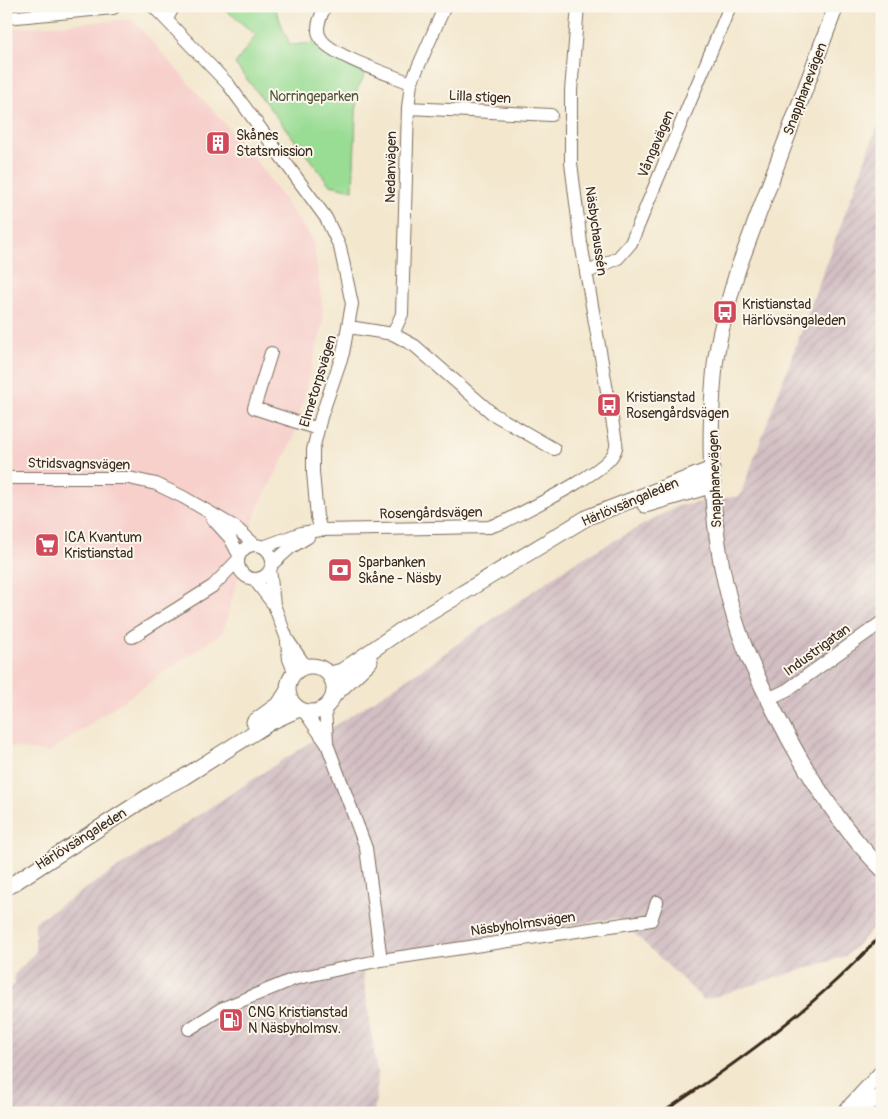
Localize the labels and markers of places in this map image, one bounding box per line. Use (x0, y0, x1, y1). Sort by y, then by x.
place label: Skånes Statsmission (236, 127, 313, 160)
building icon: Skånes Statsmission (205, 130, 231, 156)
place label: Kristianstad Härlövsängaleden (742, 296, 846, 329)
bus stop icon: Kristianstad Härlövsängaleden (712, 299, 738, 325)
place label: Kristianstad Rosengårdsvägen (626, 389, 729, 422)
bus stop icon: Kristianstad Rosengårdsvägen (596, 392, 622, 418)
place label: ICA Kvantum Kristianstad (64, 529, 142, 562)
supermarket icon: ICA Kvantum Kristianstad (34, 532, 60, 558)
place label: Sparbanken Skåne - Näsby (358, 554, 441, 587)
bank icon: Sparbanken Skåne - Näsby (327, 557, 353, 583)
place label: CNG Kristianstad N Näsbyholmsv. (248, 1004, 348, 1037)
fuel station icon: CNG Kristianstad N Näsbyholmsv. (218, 1007, 244, 1033)

